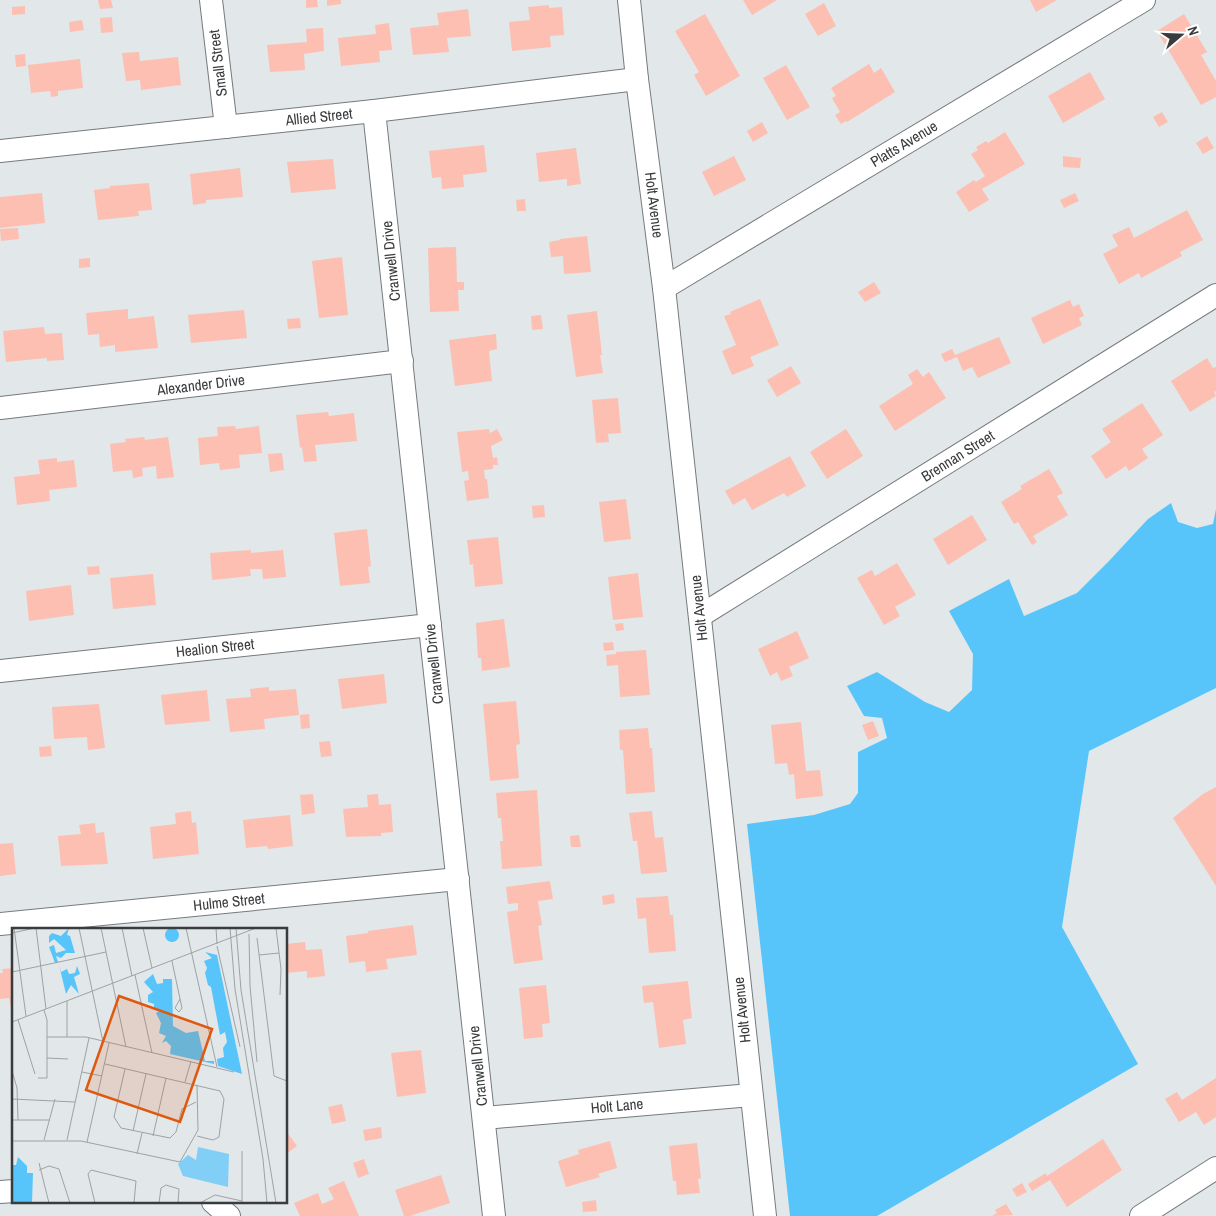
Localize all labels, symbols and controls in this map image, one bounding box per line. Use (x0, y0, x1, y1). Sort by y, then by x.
north arrow (1156, 10, 1206, 60)
text: N (1183, 24, 1203, 38)
street label: Small Street (203, 28, 232, 98)
street label: Allied Street (284, 102, 354, 131)
street label: Platts Avenue (866, 115, 941, 172)
street label: Holt Avenue (640, 171, 669, 239)
street label: Cranwell Drive (376, 220, 405, 302)
street label: Alexander Drive (155, 369, 246, 400)
street label: Brennan Street (917, 424, 999, 486)
street label: Holt Avenue (685, 574, 712, 642)
street label: Cranwell Drive (419, 623, 448, 705)
street label: Healion Street (175, 633, 256, 662)
street label: Hulme Street (192, 887, 266, 916)
inset map (12, 928, 288, 1204)
street label: Holt Avenue (728, 976, 755, 1044)
street label: Cranwell Drive (463, 1025, 492, 1107)
street label: Holt Lane (590, 1093, 644, 1118)

